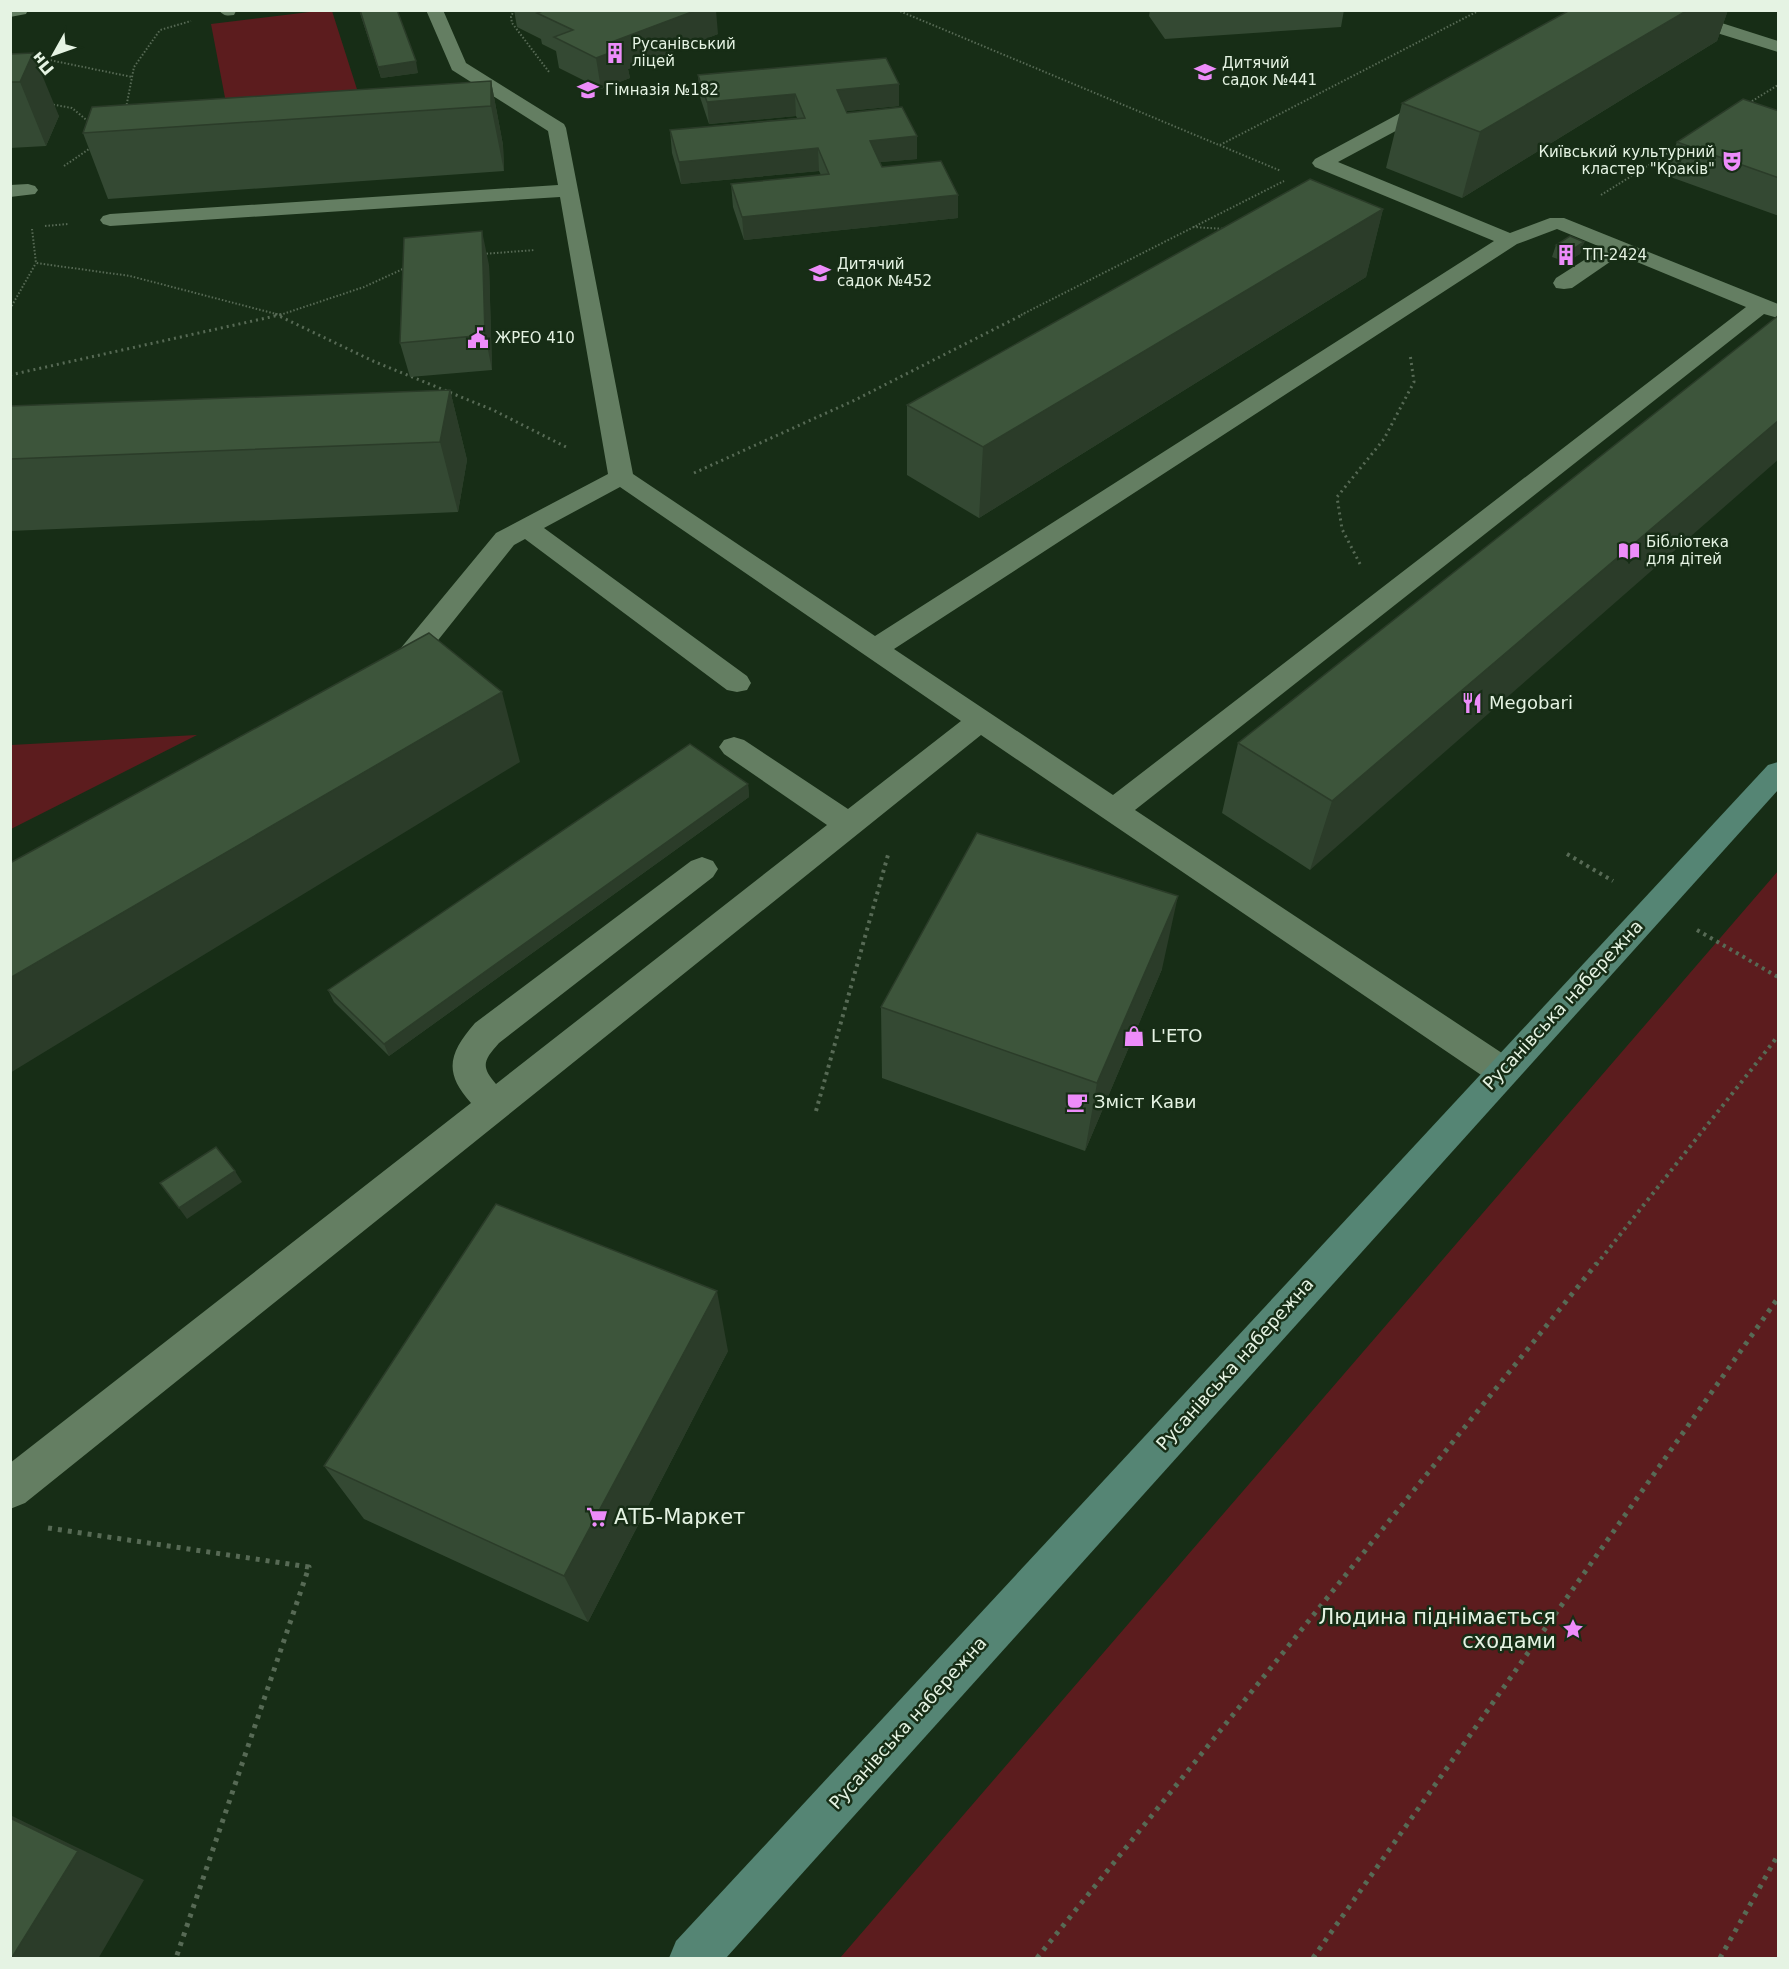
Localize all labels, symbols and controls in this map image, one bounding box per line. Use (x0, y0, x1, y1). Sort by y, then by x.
north arrow (24, 24, 84, 84)
place label: Русанівський ліцей (632, 35, 736, 70)
building icon: Русанівський ліцей (603, 41, 627, 65)
text: Пн (28, 48, 58, 79)
place label: Дитячий садок №441 (1222, 54, 1317, 89)
school or university icon: Дитячий садок №441 (1193, 60, 1217, 84)
school or university icon: Гімназія №182 (576, 78, 600, 102)
place label: Гімназія №182 (605, 81, 719, 99)
place label: Київський культурний кластер "Краків" (1538, 143, 1715, 178)
theatre icon: Київський культурний кластер "Краків" (1720, 149, 1744, 173)
building icon: ТП-2424 (1554, 243, 1578, 267)
place label: ТП-2424 (1582, 246, 1647, 264)
place label: Дитячий садок №452 (837, 255, 932, 290)
school or university icon: Дитячий садок №452 (808, 261, 832, 285)
public building icon: ЖРЕО 410 (466, 326, 490, 350)
place label: ЖРЕО 410 (495, 329, 575, 347)
place label: Бібліотека для дітей (1646, 533, 1729, 568)
library icon: Бібліотека для дітей (1617, 539, 1641, 563)
restaurant icon: Megobari (1460, 691, 1484, 715)
place label: Megobari (1489, 692, 1573, 713)
street label: Русанівська набережна (1478, 915, 1647, 1094)
shop icon: L'ETO (1122, 1024, 1146, 1048)
place label: L'ETO (1151, 1025, 1203, 1046)
cafe icon: Зміст Кави (1065, 1090, 1089, 1114)
place label: Зміст Кави (1094, 1091, 1196, 1112)
street label: Русанівська набережна (1152, 1273, 1318, 1454)
supermarket icon: АТБ-Маркет (585, 1505, 609, 1529)
place label: АТБ-Маркет (614, 1505, 745, 1529)
place label: Людина піднімається сходами (1318, 1605, 1556, 1653)
place icon: Людина піднімається сходами (1561, 1617, 1585, 1641)
street label: Русанівська набережна (825, 1632, 991, 1813)

